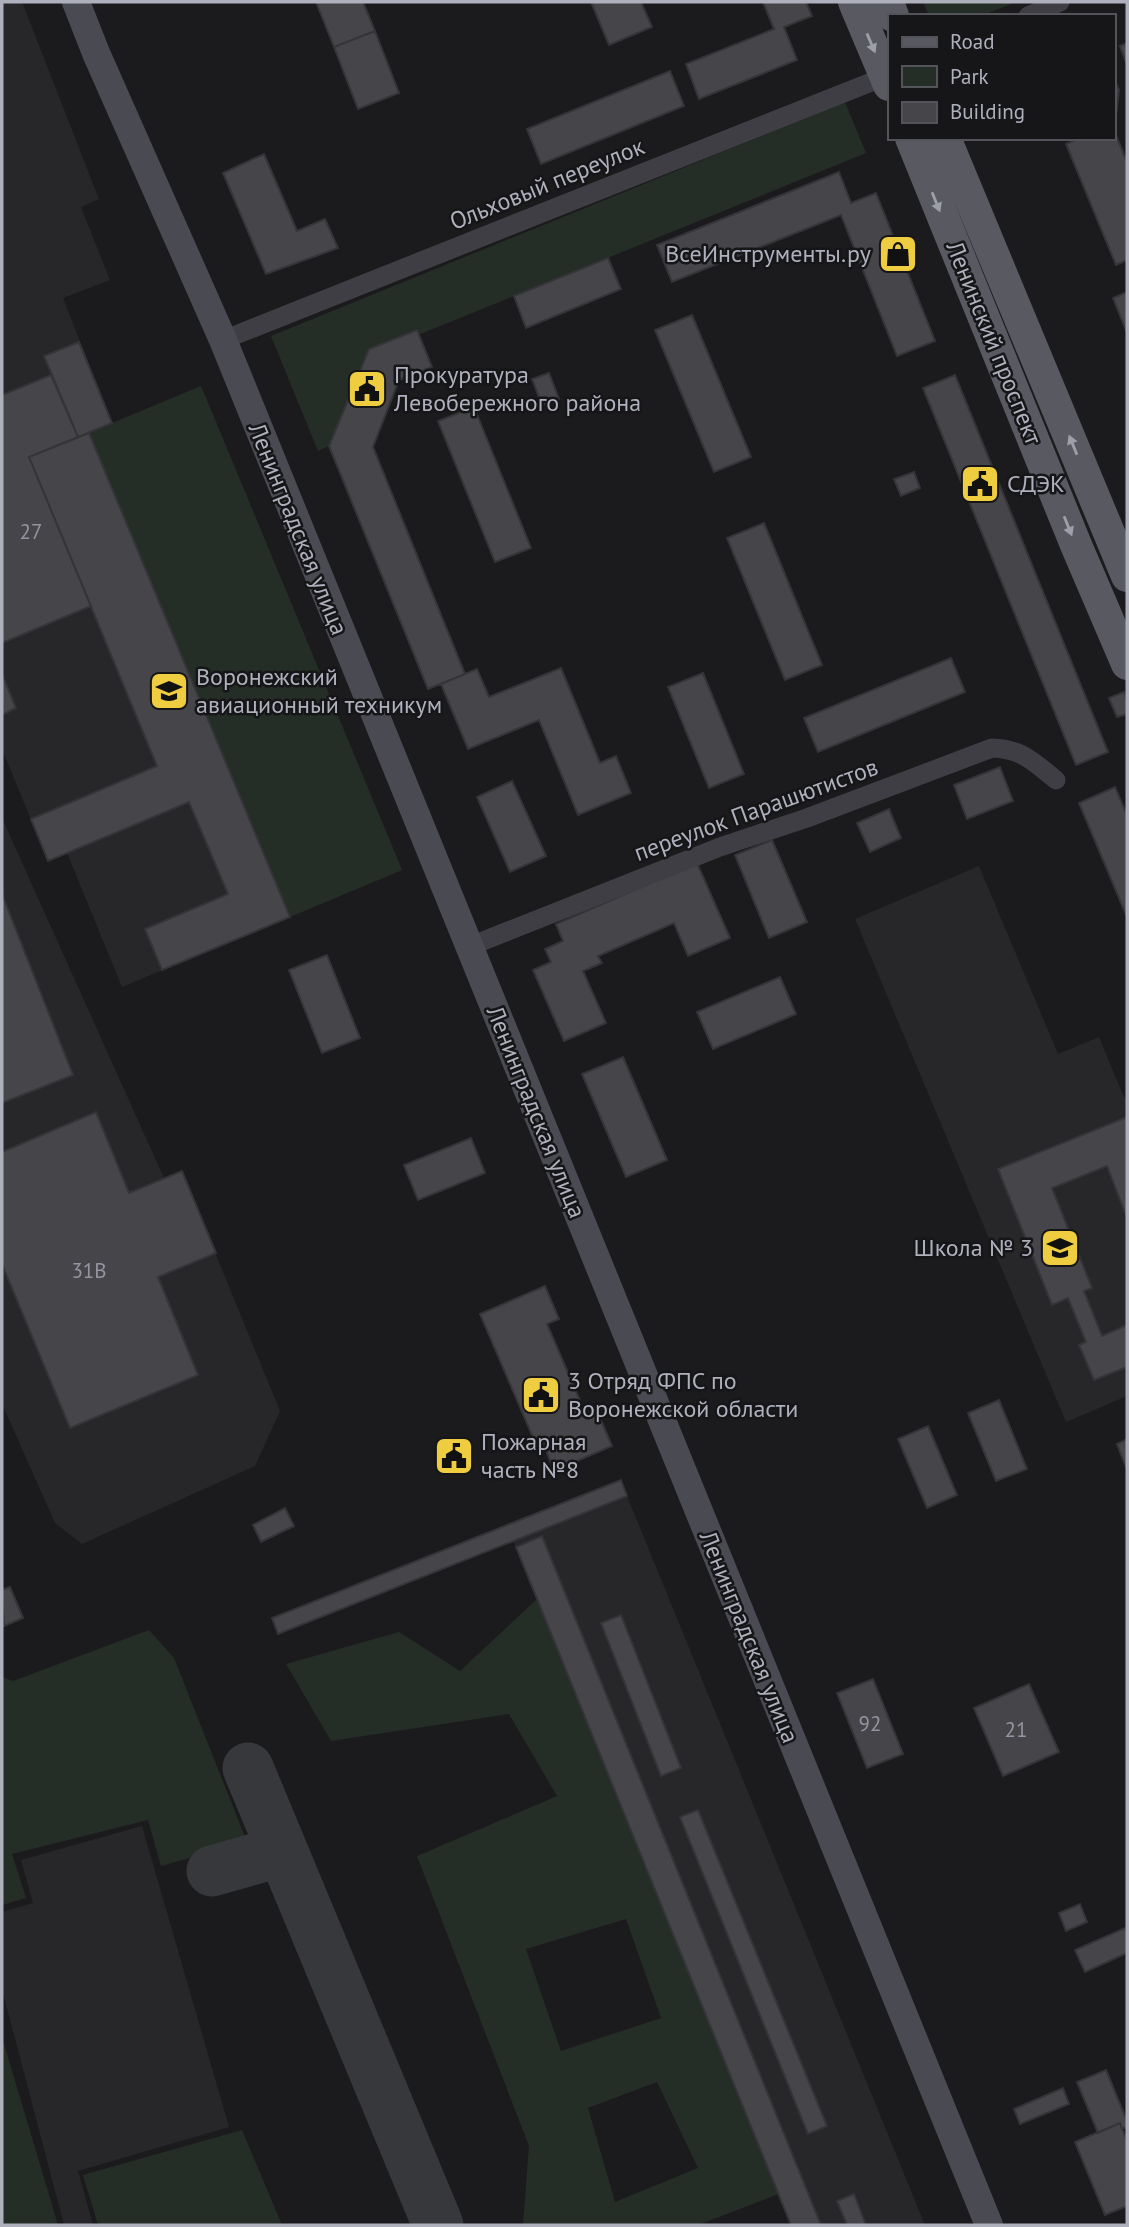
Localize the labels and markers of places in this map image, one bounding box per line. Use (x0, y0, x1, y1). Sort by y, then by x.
shop icon: ВсеИнструменты.ру (877, 233, 919, 275)
place label: ВсеИнструменты.ру (665, 238, 871, 269)
place label: Прокуратура Левобережного района (393, 359, 641, 418)
public building icon: Прокуратура Левобережного района (346, 368, 388, 410)
public building icon: СДЭК (959, 463, 1001, 505)
place label: СДЭК (1007, 468, 1065, 499)
place label: Воронежский авиационный техникум (196, 661, 442, 720)
school or university icon: Воронежский авиационный техникум (148, 670, 190, 712)
school or university icon: Школа № 3 (1039, 1227, 1081, 1269)
place label: Школа № 3 (914, 1232, 1033, 1263)
place label: 3 Отряд ФПС по Воронежской области (568, 1365, 798, 1424)
public building icon: 3 Отряд ФПС по Воронежской области (520, 1374, 562, 1416)
place label: Пожарная часть №8 (481, 1426, 587, 1485)
public building icon: Пожарная часть №8 (433, 1435, 475, 1477)

